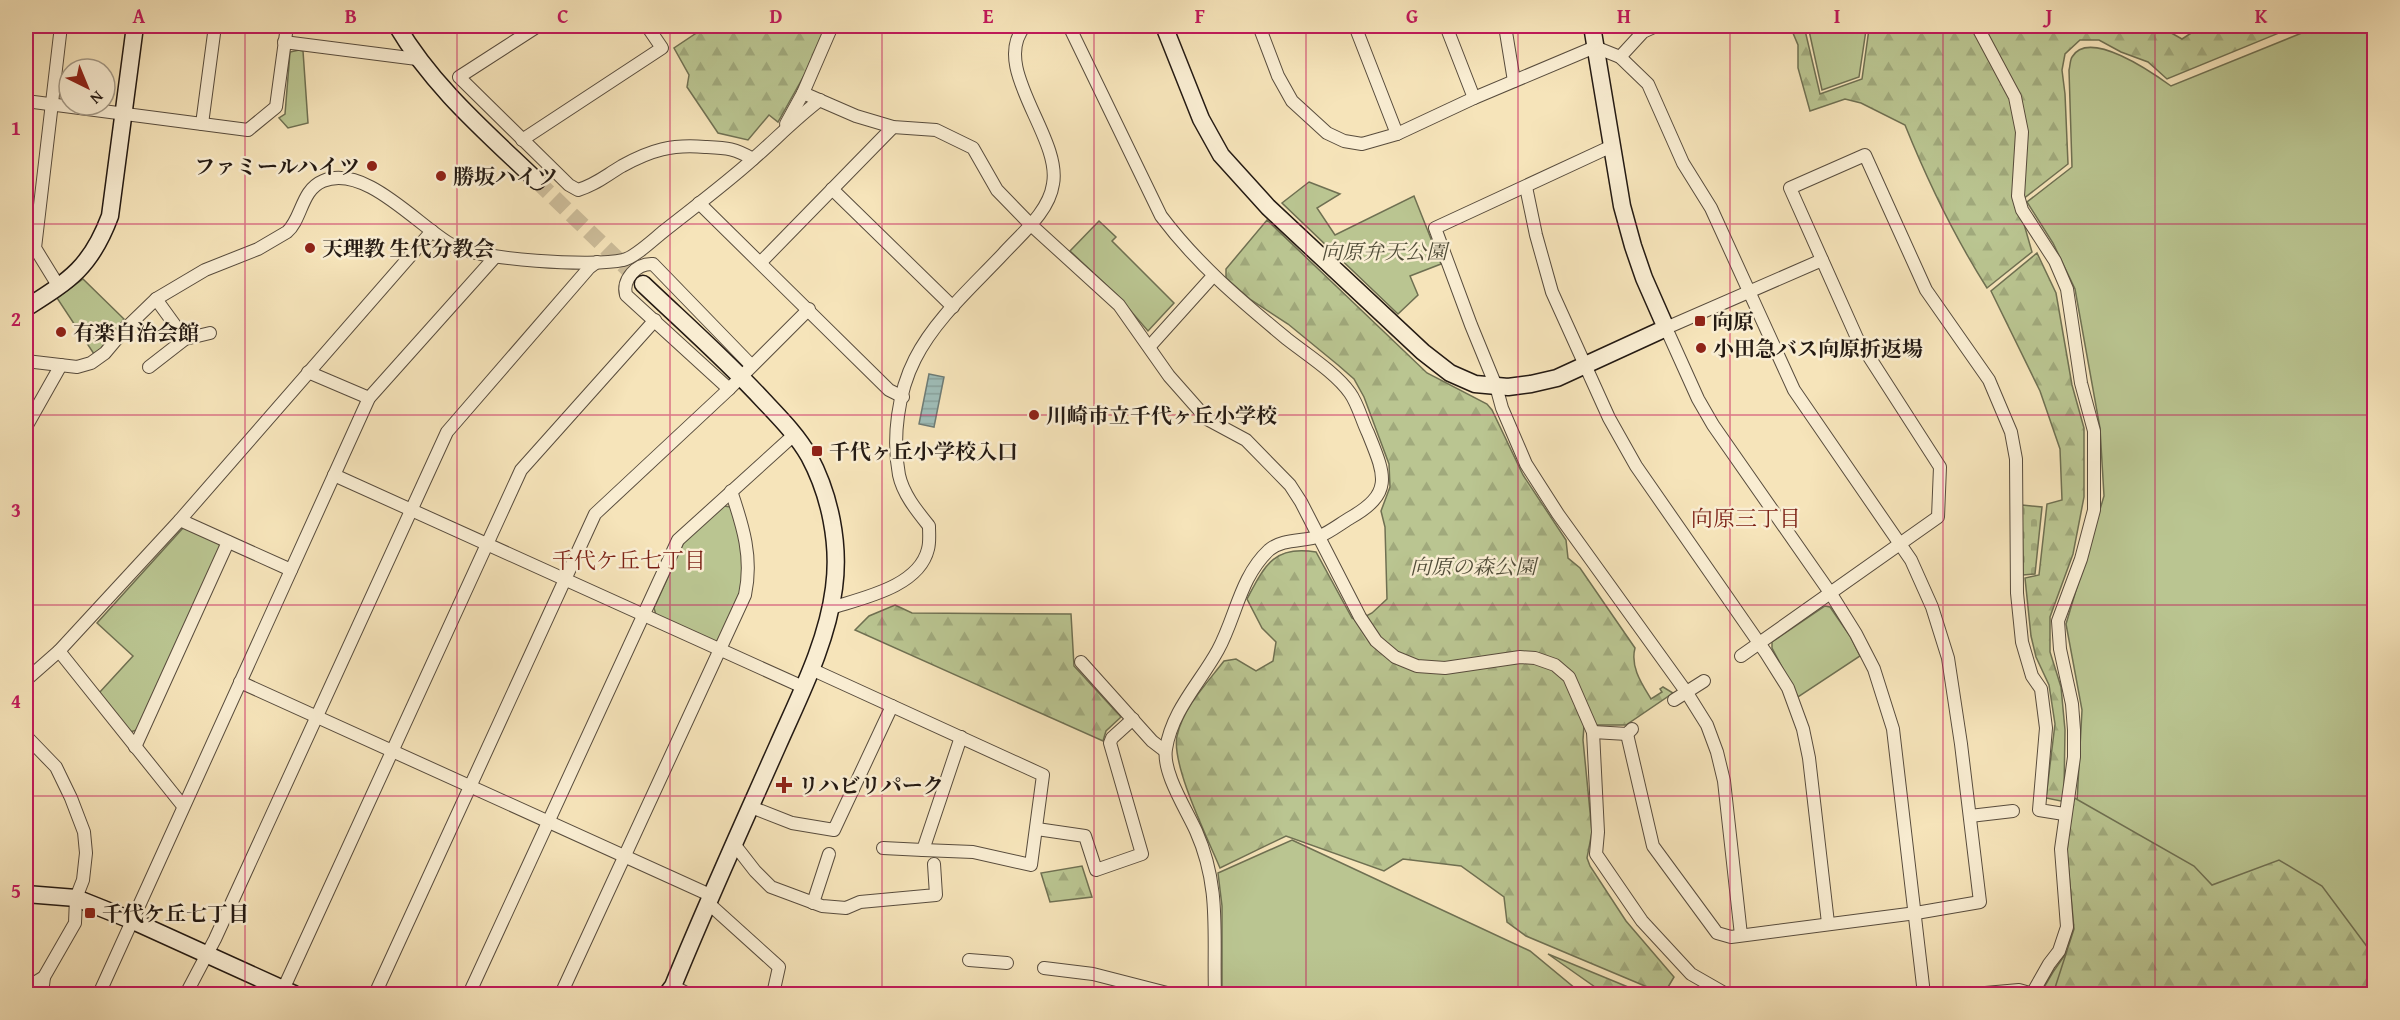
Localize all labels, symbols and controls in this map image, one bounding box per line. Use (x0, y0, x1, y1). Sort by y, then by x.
text: A (133, 1, 146, 30)
text: B (345, 1, 357, 30)
text: C (557, 1, 569, 30)
text: D (769, 1, 783, 30)
text: E (983, 1, 994, 30)
text: F (1195, 1, 1205, 30)
text: G (1406, 1, 1418, 30)
text: H (1617, 1, 1631, 30)
text: I (1834, 1, 1840, 30)
text: J (2043, 1, 2053, 30)
text: K (2255, 1, 2268, 30)
north arrow (57, 57, 117, 117)
text: N (85, 86, 109, 111)
text: 1 (11, 113, 21, 142)
place label: ファミールハイツ (194, 151, 360, 182)
marker: ファミールハイツ (365, 159, 379, 173)
place label: 勝坂ハイツ (453, 161, 558, 192)
marker: 勝坂ハイツ (434, 169, 448, 183)
place label: 天理教 生代分教会 (322, 233, 495, 264)
park label: 向原弁天公園 (1321, 236, 1450, 267)
marker: 天理教 生代分教会 (303, 241, 317, 255)
text: 2 (11, 304, 21, 333)
place label: 向原 (1712, 306, 1754, 337)
marker: 向原 (1693, 314, 1707, 328)
place label: 有楽自治会館 (73, 317, 199, 348)
marker: 有楽自治会館 (54, 325, 68, 339)
place label: 小田急バス向原折返場 (1713, 333, 1923, 364)
marker: 小田急バス向原折返場 (1694, 341, 1708, 355)
place label: 川崎市立千代ヶ丘小学校 (1046, 400, 1277, 431)
marker: 川崎市立千代ヶ丘小学校 (1027, 408, 1041, 422)
place label: 千代ヶ丘小学校入口 (829, 436, 1018, 467)
marker: 千代ヶ丘小学校入口 (810, 444, 824, 458)
text: 3 (11, 495, 21, 524)
district label: 向原三丁目 (1691, 502, 1801, 534)
district label: 千代ケ丘七丁目 (552, 544, 706, 576)
park label: 向原の森公園 (1410, 551, 1539, 582)
text: 4 (11, 686, 21, 715)
place label: リハビリパーク (798, 770, 944, 801)
marker: リハビリパーク (775, 776, 793, 794)
text: 5 (11, 876, 21, 905)
place label: 千代ケ丘七丁目 (102, 898, 249, 929)
marker: 千代ケ丘七丁目 (83, 906, 97, 920)

